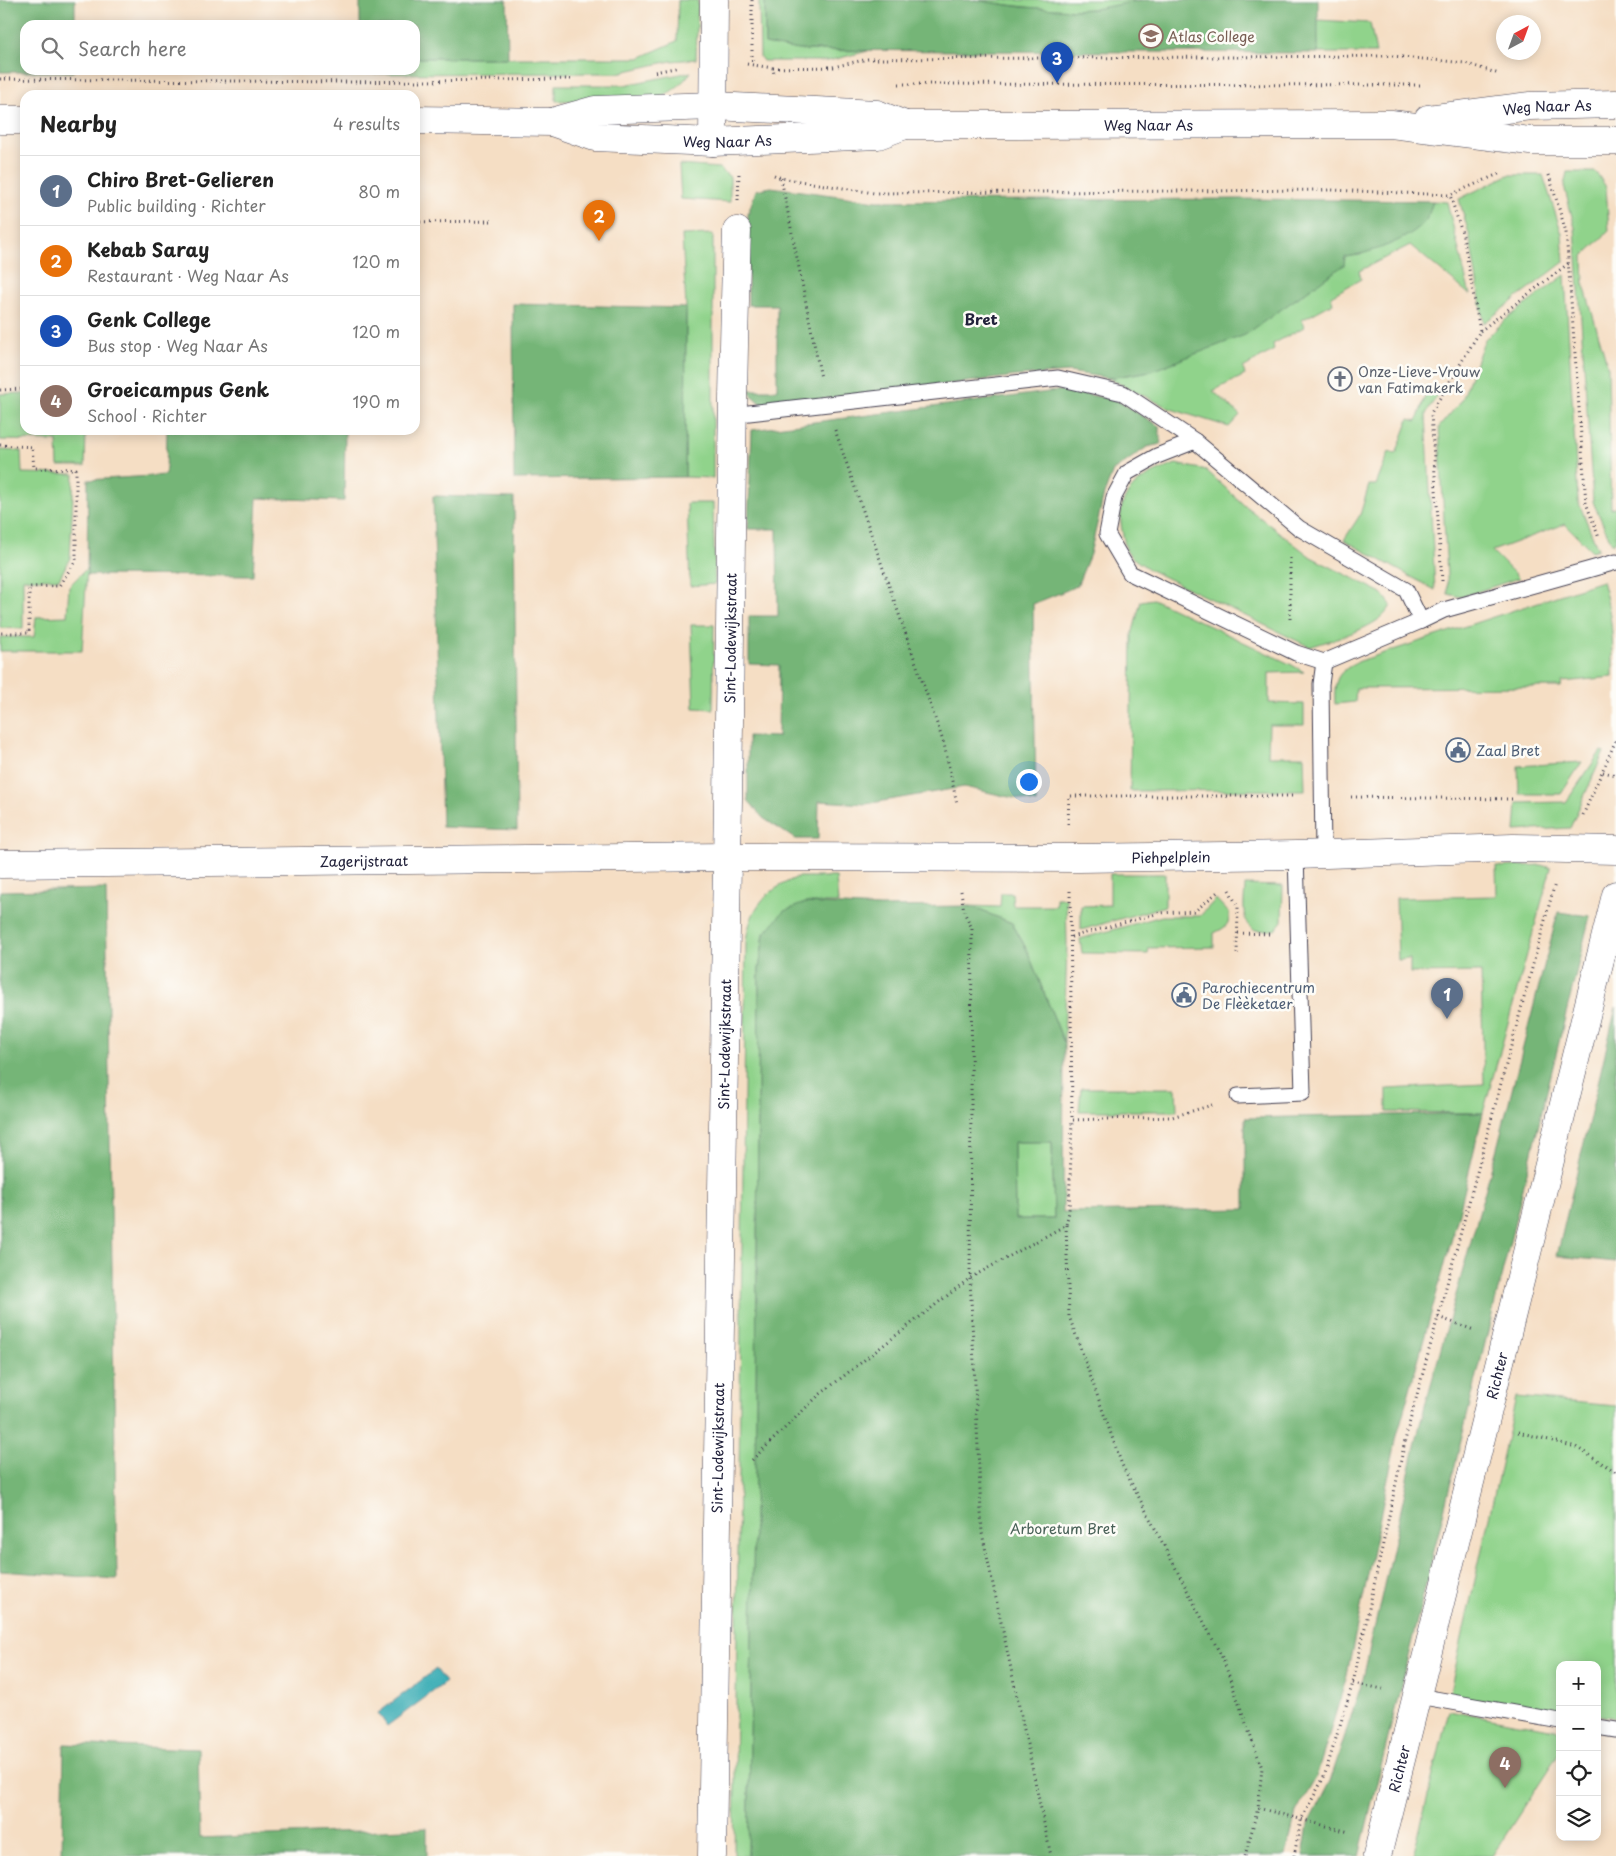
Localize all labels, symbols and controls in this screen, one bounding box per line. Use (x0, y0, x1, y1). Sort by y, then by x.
north arrow (1496, 15, 1541, 60)
search box (20, 20, 420, 75)
school or university icon: Atlas College (1138, 23, 1164, 49)
place label: Atlas College (1168, 26, 1255, 47)
icon: search (38, 34, 66, 62)
text: Search here (78, 34, 187, 62)
pin: 3 (1041, 42, 1073, 83)
street label: Weg Naar As (1501, 94, 1592, 120)
text: Nearby (40, 107, 117, 139)
text: 4 results (333, 111, 400, 135)
street label: Weg Naar As (1104, 114, 1193, 135)
street label: Weg Naar As (682, 129, 773, 153)
text: Chiro Bret-Gelieren (87, 165, 274, 193)
text: 1 (52, 179, 60, 203)
text: 80 m (358, 179, 400, 203)
text: Public building · Richter (87, 193, 266, 217)
pin: 2 (583, 200, 615, 241)
text: Kebab Saray (87, 235, 209, 263)
text: 2 (50, 249, 62, 273)
text: 120 m (353, 249, 400, 273)
text: Restaurant · Weg Naar As (87, 263, 289, 287)
text: Genk College (87, 305, 211, 333)
district label: Bret (964, 307, 998, 330)
text: 3 (51, 319, 61, 343)
text: 120 m (353, 319, 400, 343)
text: Bus stop · Weg Naar As (87, 333, 268, 357)
place label: Onze-Lieve-Vrouw van Fatimakerk (1358, 361, 1481, 398)
church icon: Onze-Lieve-Vrouw van Fatimakerk (1327, 366, 1353, 392)
text: Groeicampus Genk (87, 375, 269, 403)
text: 4 (51, 389, 61, 413)
text: 190 m (352, 389, 400, 413)
text: School · Richter (87, 403, 207, 427)
street label: Sint-Lodewijkstraat (719, 572, 741, 704)
public building icon: Zaal Bret (1445, 737, 1471, 763)
place label: Zaal Bret (1476, 740, 1540, 761)
your location (1016, 769, 1042, 795)
street label: Piehpelplein (1131, 846, 1211, 868)
street label: Zagerijstraat (320, 850, 409, 871)
place label: Parochiecentrum De Flèèketaer (1202, 977, 1315, 1014)
street label: Sint-Lodewijkstraat (712, 978, 736, 1110)
pin: 1 (1431, 978, 1463, 1019)
public building icon: Parochiecentrum De Flèèketaer (1171, 982, 1197, 1008)
street label: Richter (1480, 1349, 1513, 1402)
street label: Sint-Lodewijkstraat (706, 1382, 729, 1514)
park label: Arboretum Bret (1010, 1518, 1116, 1539)
map controls (1556, 1661, 1601, 1841)
button: + (1556, 1661, 1601, 1706)
button: − (1556, 1706, 1601, 1751)
street label: Richter (1383, 1742, 1415, 1795)
pin: 4 (1489, 1747, 1521, 1788)
button: locate (1556, 1751, 1601, 1796)
button: layers (1556, 1796, 1601, 1841)

